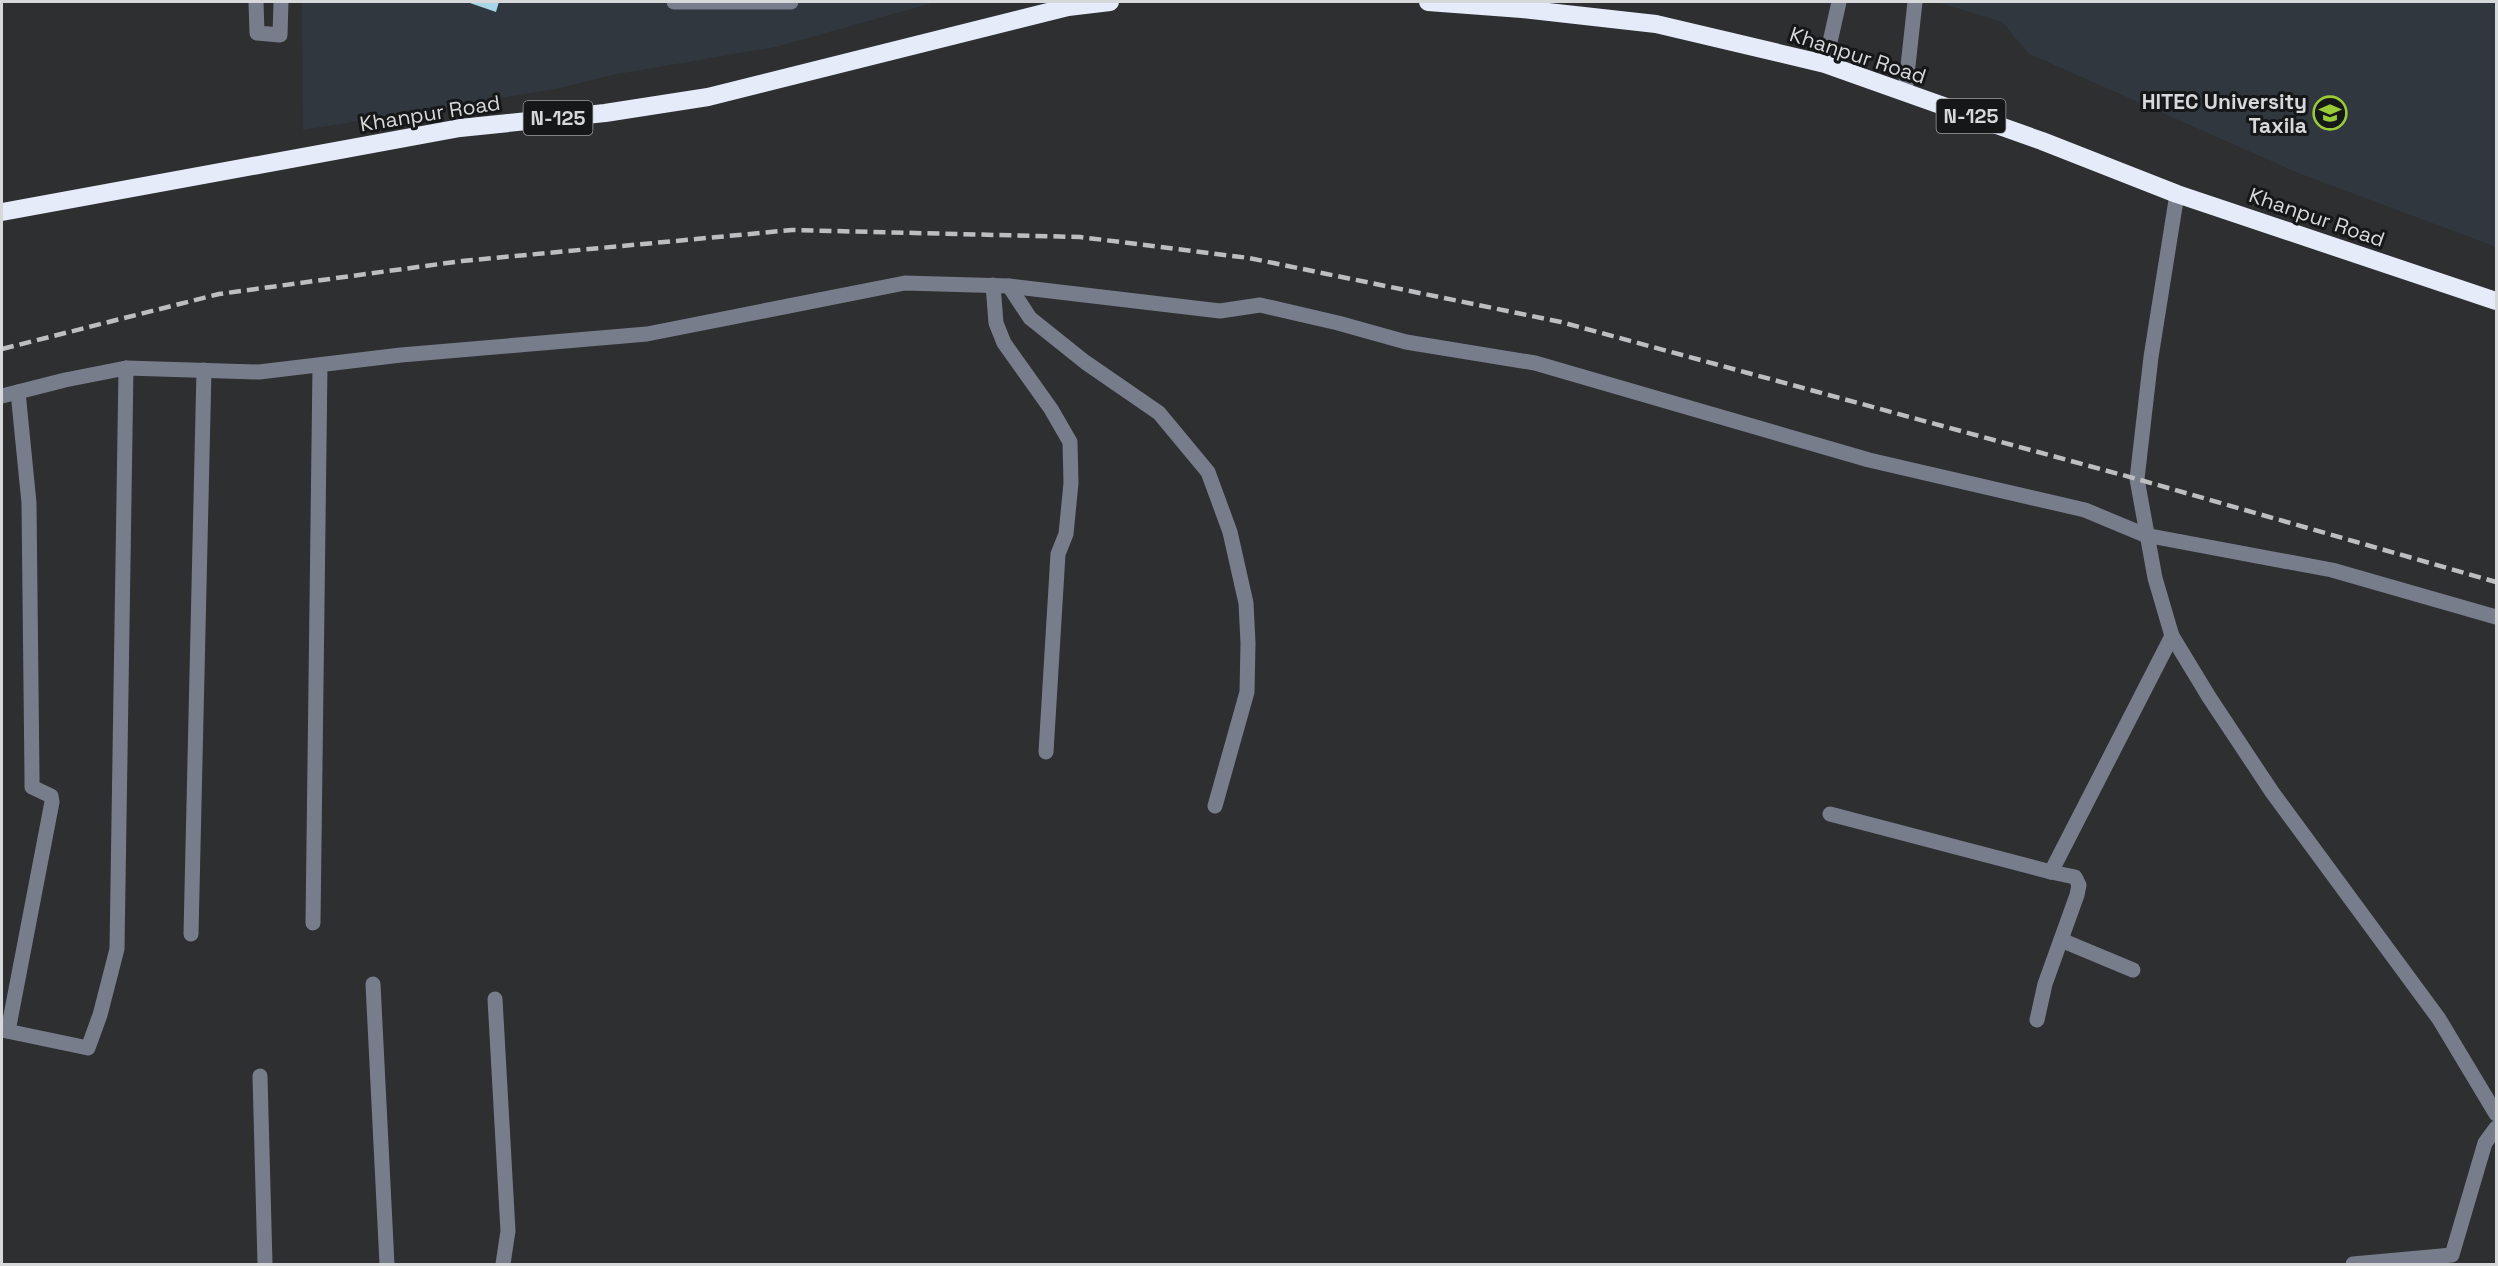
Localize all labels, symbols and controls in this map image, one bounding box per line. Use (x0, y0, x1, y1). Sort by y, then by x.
street label: Khanpur Road (1786, 20, 1930, 90)
place label: HITEC University Taxila (2142, 88, 2307, 139)
street label: Khanpur Road (358, 89, 502, 137)
school or university icon: HITEC University Taxila (2312, 95, 2348, 131)
road number: N-125 (1936, 99, 2006, 133)
road number: N-125 (524, 101, 592, 135)
street label: Khanpur Road (2246, 181, 2388, 253)

